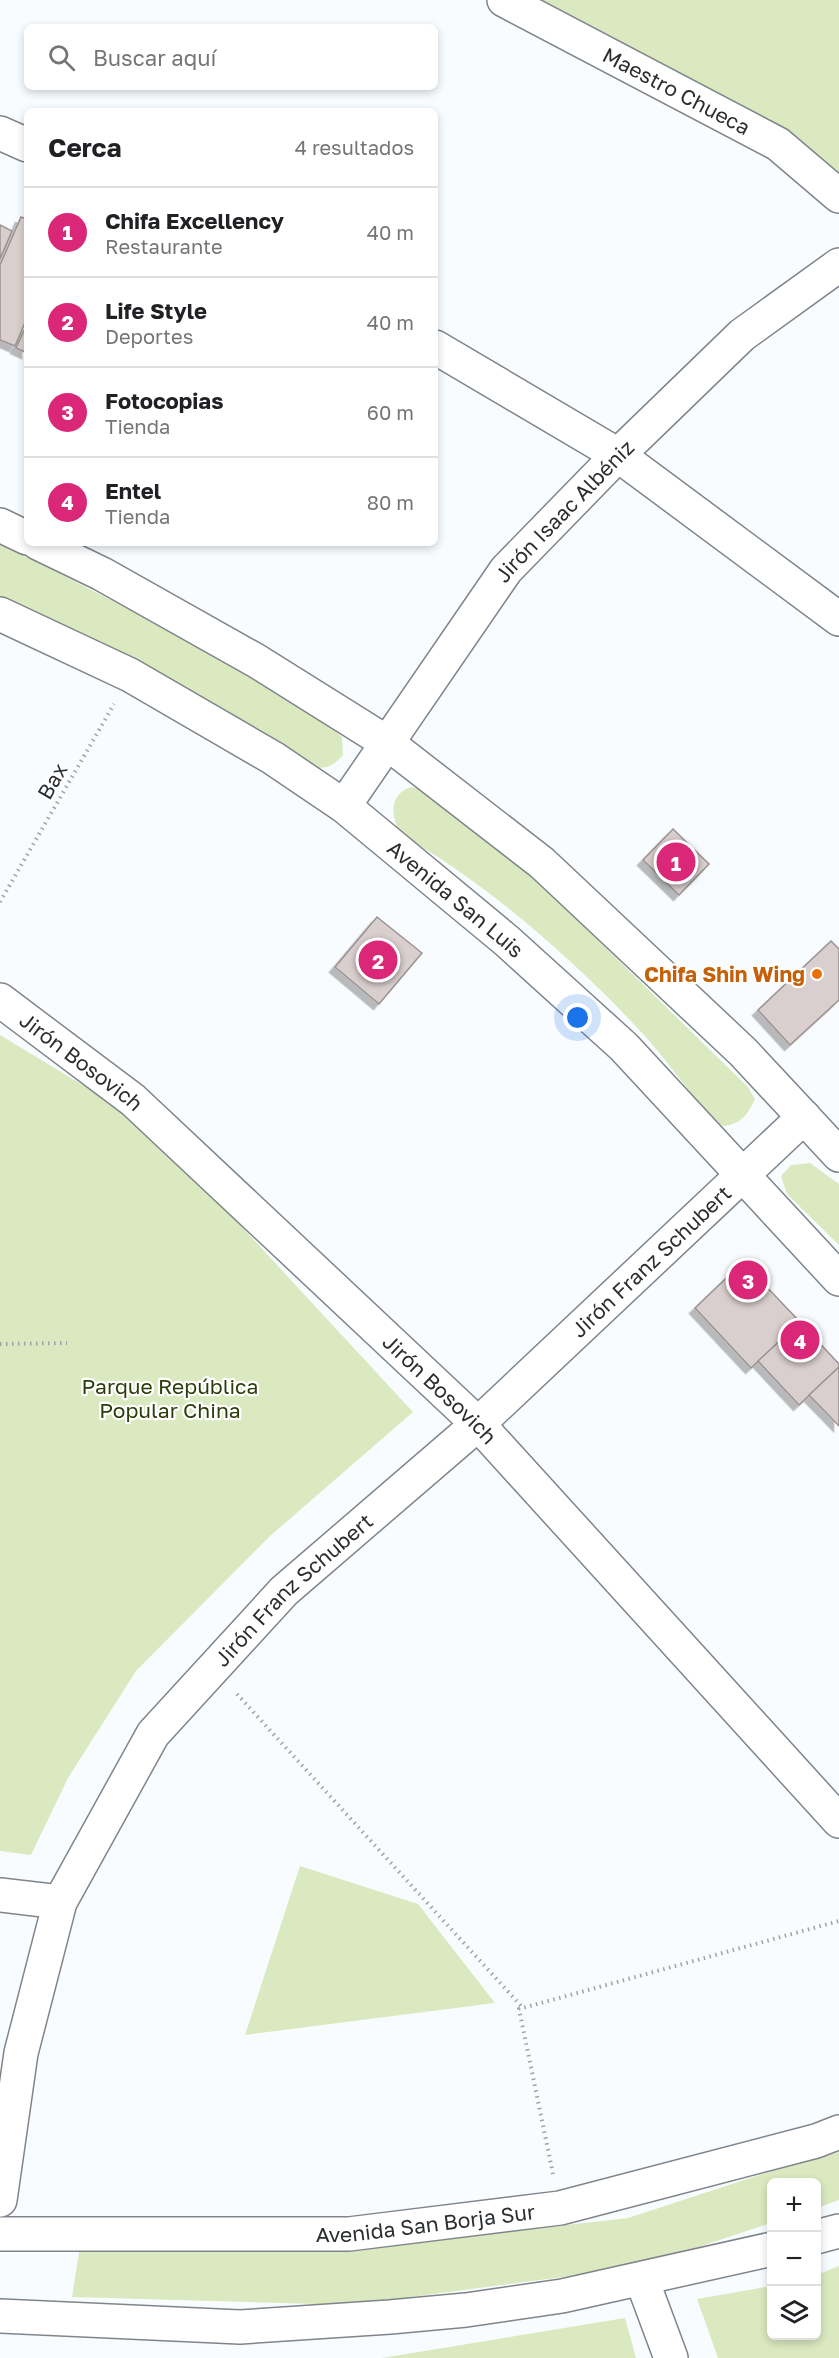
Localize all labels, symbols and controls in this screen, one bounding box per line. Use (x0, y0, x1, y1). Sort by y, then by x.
search box (24, 24, 438, 90)
icon: search (45, 41, 78, 74)
street label: Maestro Chueca (598, 41, 755, 140)
text: Buscar aquí (93, 44, 216, 71)
text: Cerca (48, 132, 122, 163)
text: 4 resultados (295, 135, 414, 159)
text: Chifa Excellency (105, 207, 284, 234)
text: 1 (62, 220, 73, 244)
text: 40 m (367, 220, 414, 244)
text: Restaurante (105, 234, 223, 258)
text: Life Style (105, 297, 207, 324)
text: 2 (61, 310, 74, 334)
text: 40 m (367, 310, 414, 334)
text: Deportes (105, 324, 193, 348)
text: Fotocopias (105, 387, 223, 414)
text: 3 (61, 400, 74, 424)
text: 60 m (367, 400, 414, 424)
text: Tienda (105, 414, 170, 438)
street label: Jirón Isaac Albéniz (489, 434, 639, 587)
text: Entel (105, 477, 161, 504)
text: 4 (61, 490, 74, 514)
text: 80 m (367, 490, 414, 514)
text: Tienda (105, 504, 170, 528)
street label: Bax (31, 758, 73, 804)
street label: Avenida San Luis (382, 835, 529, 963)
pin: 1 (656, 840, 696, 884)
pin: 2 (358, 938, 398, 982)
place label: Chifa Shin Wing (644, 961, 805, 987)
marker: Chifa Shin Wing (810, 967, 824, 981)
your location (563, 1003, 592, 1032)
street label: Jirón Bosovich (15, 1006, 149, 1116)
street label: Jirón Franz Schubert (566, 1180, 736, 1343)
pin: 3 (728, 1258, 768, 1302)
pin: 4 (780, 1318, 820, 1362)
street label: Jirón Bosovich (378, 1329, 503, 1449)
park label: Parque República Popular China (82, 1373, 258, 1423)
street label: Jirón Franz Schubert (209, 1508, 378, 1672)
map controls (767, 2178, 821, 2340)
button: + (767, 2178, 821, 2232)
street label: Avenida San Borja Sur (316, 2198, 536, 2247)
button: − (767, 2232, 821, 2286)
button: layers (767, 2286, 821, 2340)

